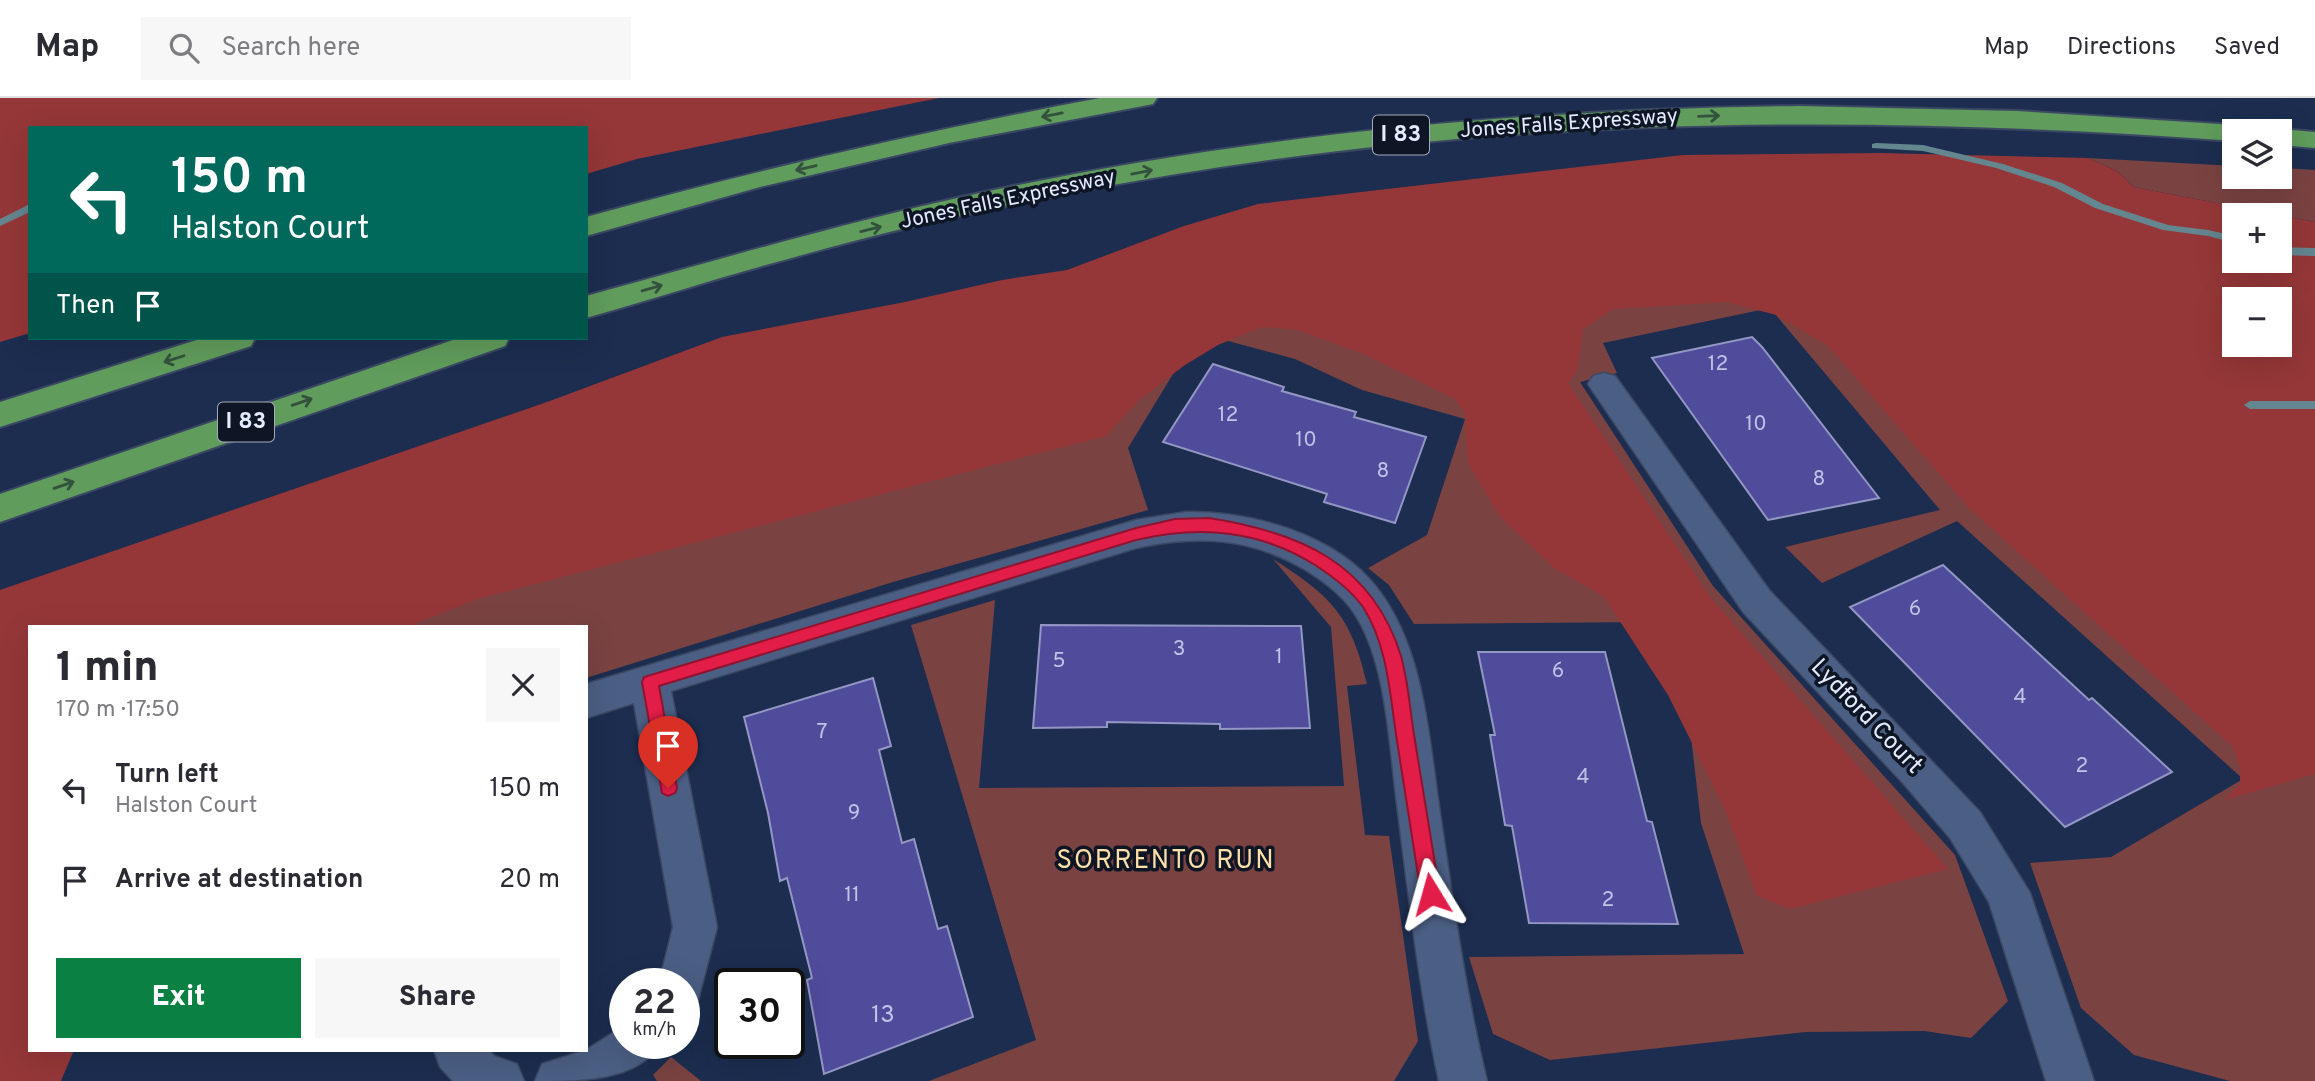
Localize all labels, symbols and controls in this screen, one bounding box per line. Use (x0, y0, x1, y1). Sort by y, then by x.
search box (141, 17, 631, 80)
text: Map (35, 27, 99, 69)
icon: search (165, 29, 203, 67)
text: Search here (221, 32, 360, 65)
text: Map (1984, 33, 2029, 63)
text: Directions (2067, 33, 2176, 63)
text: Saved (2214, 33, 2280, 63)
street label: Jones Falls Expressway (1459, 103, 1679, 145)
one-way arrow (1041, 109, 1064, 122)
one-way arrow (1697, 109, 1720, 123)
road number: I 83 (1373, 116, 1429, 154)
map controls (2222, 119, 2292, 357)
button: layers (2222, 119, 2292, 189)
text: 150 m (171, 149, 308, 211)
icon: left (56, 154, 147, 245)
one-way arrow (795, 162, 817, 175)
street label: Jones Falls Expressway (898, 164, 1118, 236)
one-way arrow (1130, 165, 1153, 179)
button: + (2222, 203, 2292, 273)
text: Halston Court (171, 210, 369, 250)
one-way arrow (859, 222, 882, 235)
one-way arrow (641, 281, 663, 294)
icon: arrive (129, 287, 167, 325)
button: − (2222, 287, 2292, 357)
text: Then (56, 290, 115, 323)
house number: 12 (1708, 351, 1728, 378)
one-way arrow (163, 353, 185, 366)
one-way arrow (291, 395, 313, 407)
road number: I 83 (218, 402, 274, 442)
house number: 12 (1218, 402, 1238, 429)
house number: 10 (1745, 411, 1767, 438)
house number: 10 (1295, 427, 1317, 454)
house number: 8 (1377, 458, 1389, 485)
house number: 8 (1813, 466, 1825, 493)
one-way arrow (53, 478, 75, 491)
house number: 6 (1909, 596, 1921, 623)
house number: 3 (1173, 636, 1185, 663)
text: 1 min (56, 643, 159, 696)
house number: 1 (1275, 644, 1283, 671)
button: close (486, 648, 560, 722)
house number: 5 (1052, 648, 1066, 675)
street label: Lydford Court (1804, 653, 1928, 781)
house number: 6 (1552, 658, 1564, 685)
house number: 4 (2013, 684, 2027, 711)
text: 170 m · 17:50 (56, 696, 180, 725)
pin (638, 716, 698, 788)
house number: 7 (817, 719, 828, 746)
icon: arrive (649, 727, 687, 765)
house number: 2 (2076, 753, 2088, 780)
text: Turn left (115, 759, 219, 792)
house number: 4 (1576, 764, 1590, 791)
icon: left (56, 771, 94, 809)
text: 150 m (489, 773, 560, 806)
text: Halston Court (115, 792, 258, 821)
house number: 9 (848, 800, 860, 827)
district label: SORRENTO RUN (1056, 845, 1276, 878)
position arrow (1394, 857, 1468, 931)
icon: arrive (56, 862, 94, 900)
text: Arrive at destination (115, 864, 363, 897)
text: 20 m (499, 864, 560, 897)
house number: 11 (844, 882, 860, 909)
house number: 2 (1602, 887, 1614, 914)
button: Exit (56, 958, 301, 1038)
button: Share (315, 958, 560, 1038)
speed limit sign: 30 (714, 968, 805, 1059)
text: 22 (633, 982, 676, 1026)
house number: 13 (871, 1001, 895, 1031)
text: km/h (633, 1019, 676, 1042)

